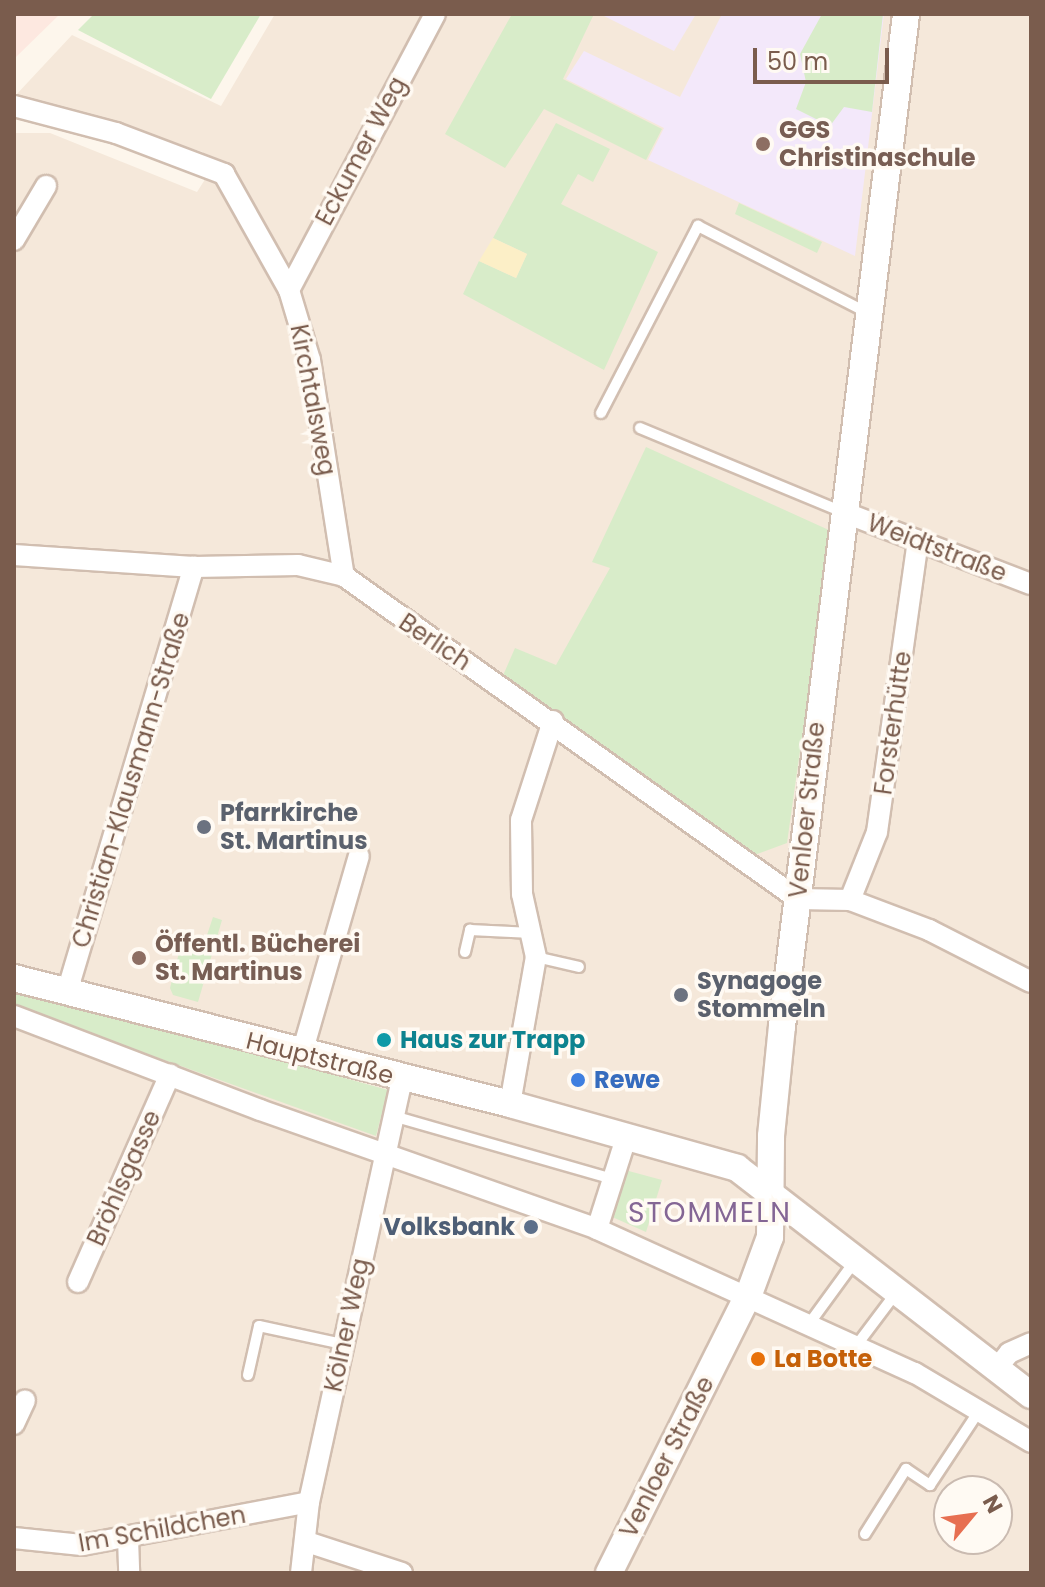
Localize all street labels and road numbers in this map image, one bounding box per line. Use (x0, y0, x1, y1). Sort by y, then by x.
street label: Eckumer Weg (310, 72, 412, 230)
street label: Kirchtalsweg (284, 322, 342, 478)
street label: Weidtstraße (863, 508, 1011, 588)
street label: Berlich (394, 608, 476, 676)
street label: Christian-Klausmann-Straße (66, 609, 196, 951)
street label: Forsterhütte (869, 649, 917, 797)
street label: Venloer Straße (783, 720, 831, 900)
street label: Hauptstraße (243, 1026, 397, 1090)
street label: Bröhlsgasse (81, 1106, 167, 1250)
street label: Kölner Weg (319, 1256, 375, 1394)
street label: Venloer Straße (614, 1372, 720, 1542)
street label: Im Schildchen (76, 1500, 248, 1558)

